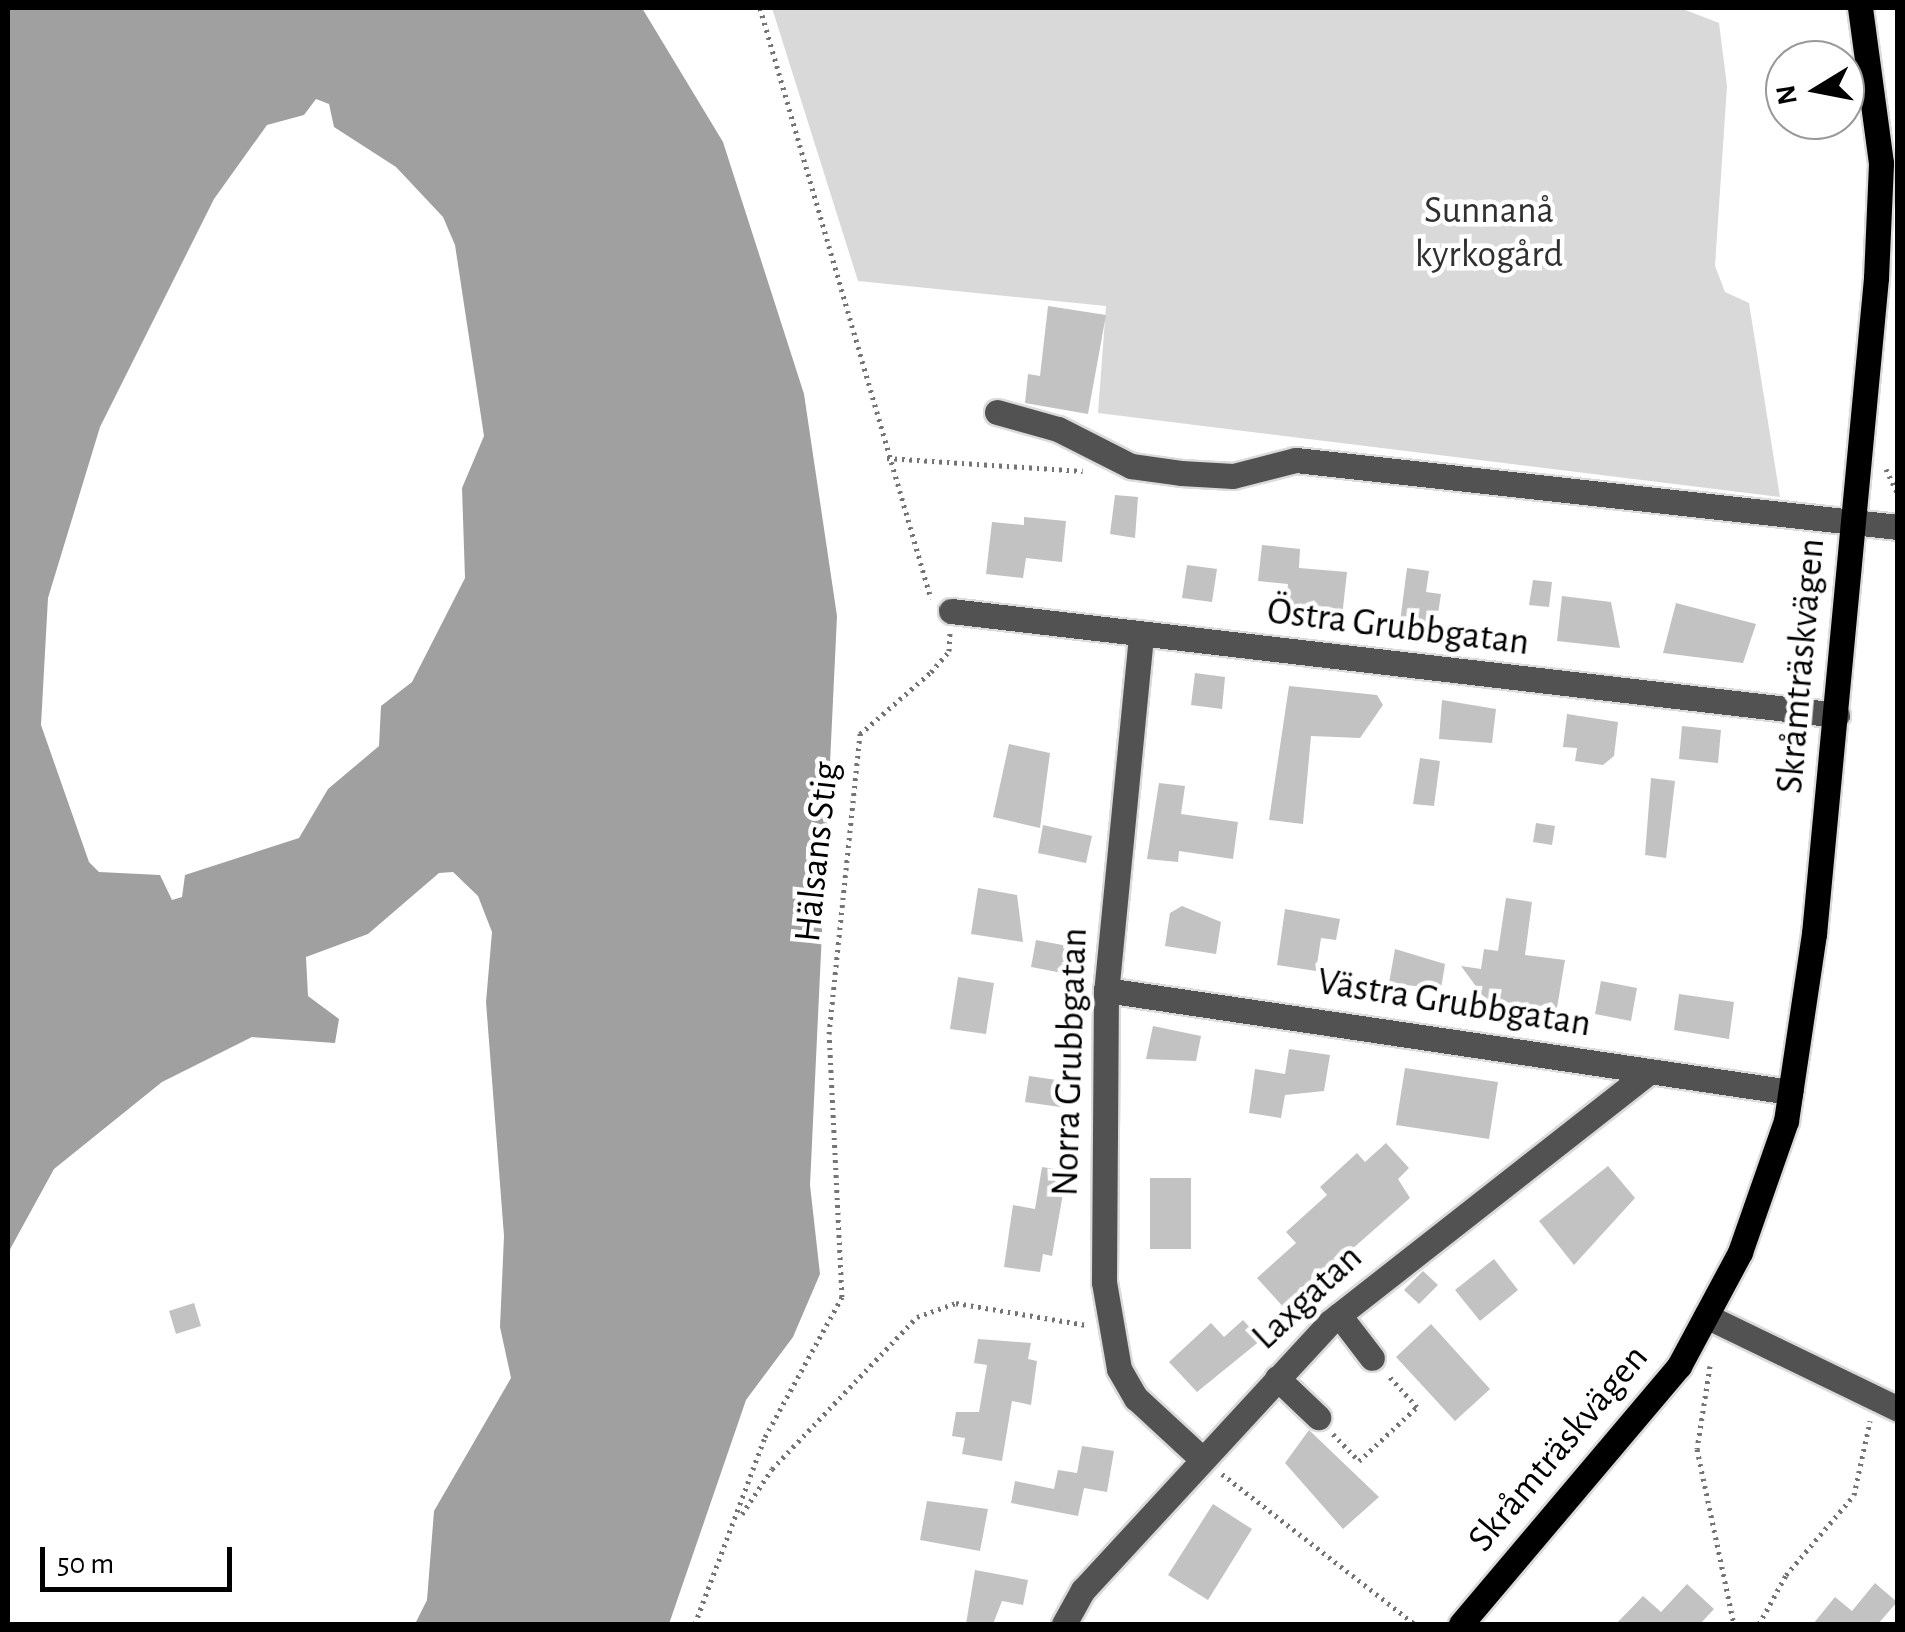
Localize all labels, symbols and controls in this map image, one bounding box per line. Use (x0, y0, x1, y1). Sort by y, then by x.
north arrow (1765, 40, 1865, 140)
text: N (1772, 83, 1803, 107)
park label: Sunnanå kyrkogård (1415, 189, 1563, 278)
street label: Skråmträskvägen (1768, 537, 1836, 795)
street label: Östra Grubbgatan (1265, 589, 1531, 667)
street label: Hälsans Stig (786, 760, 850, 944)
street label: Norra Grubbgatan (1044, 927, 1098, 1197)
street label: Västra Grubbgatan (1314, 960, 1594, 1048)
street label: Laxgatan (1244, 1236, 1372, 1360)
street label: Skråmträskvägen (1459, 1336, 1659, 1562)
scale bar (45, 1527, 238, 1589)
text: 50 m (57, 1549, 114, 1579)

